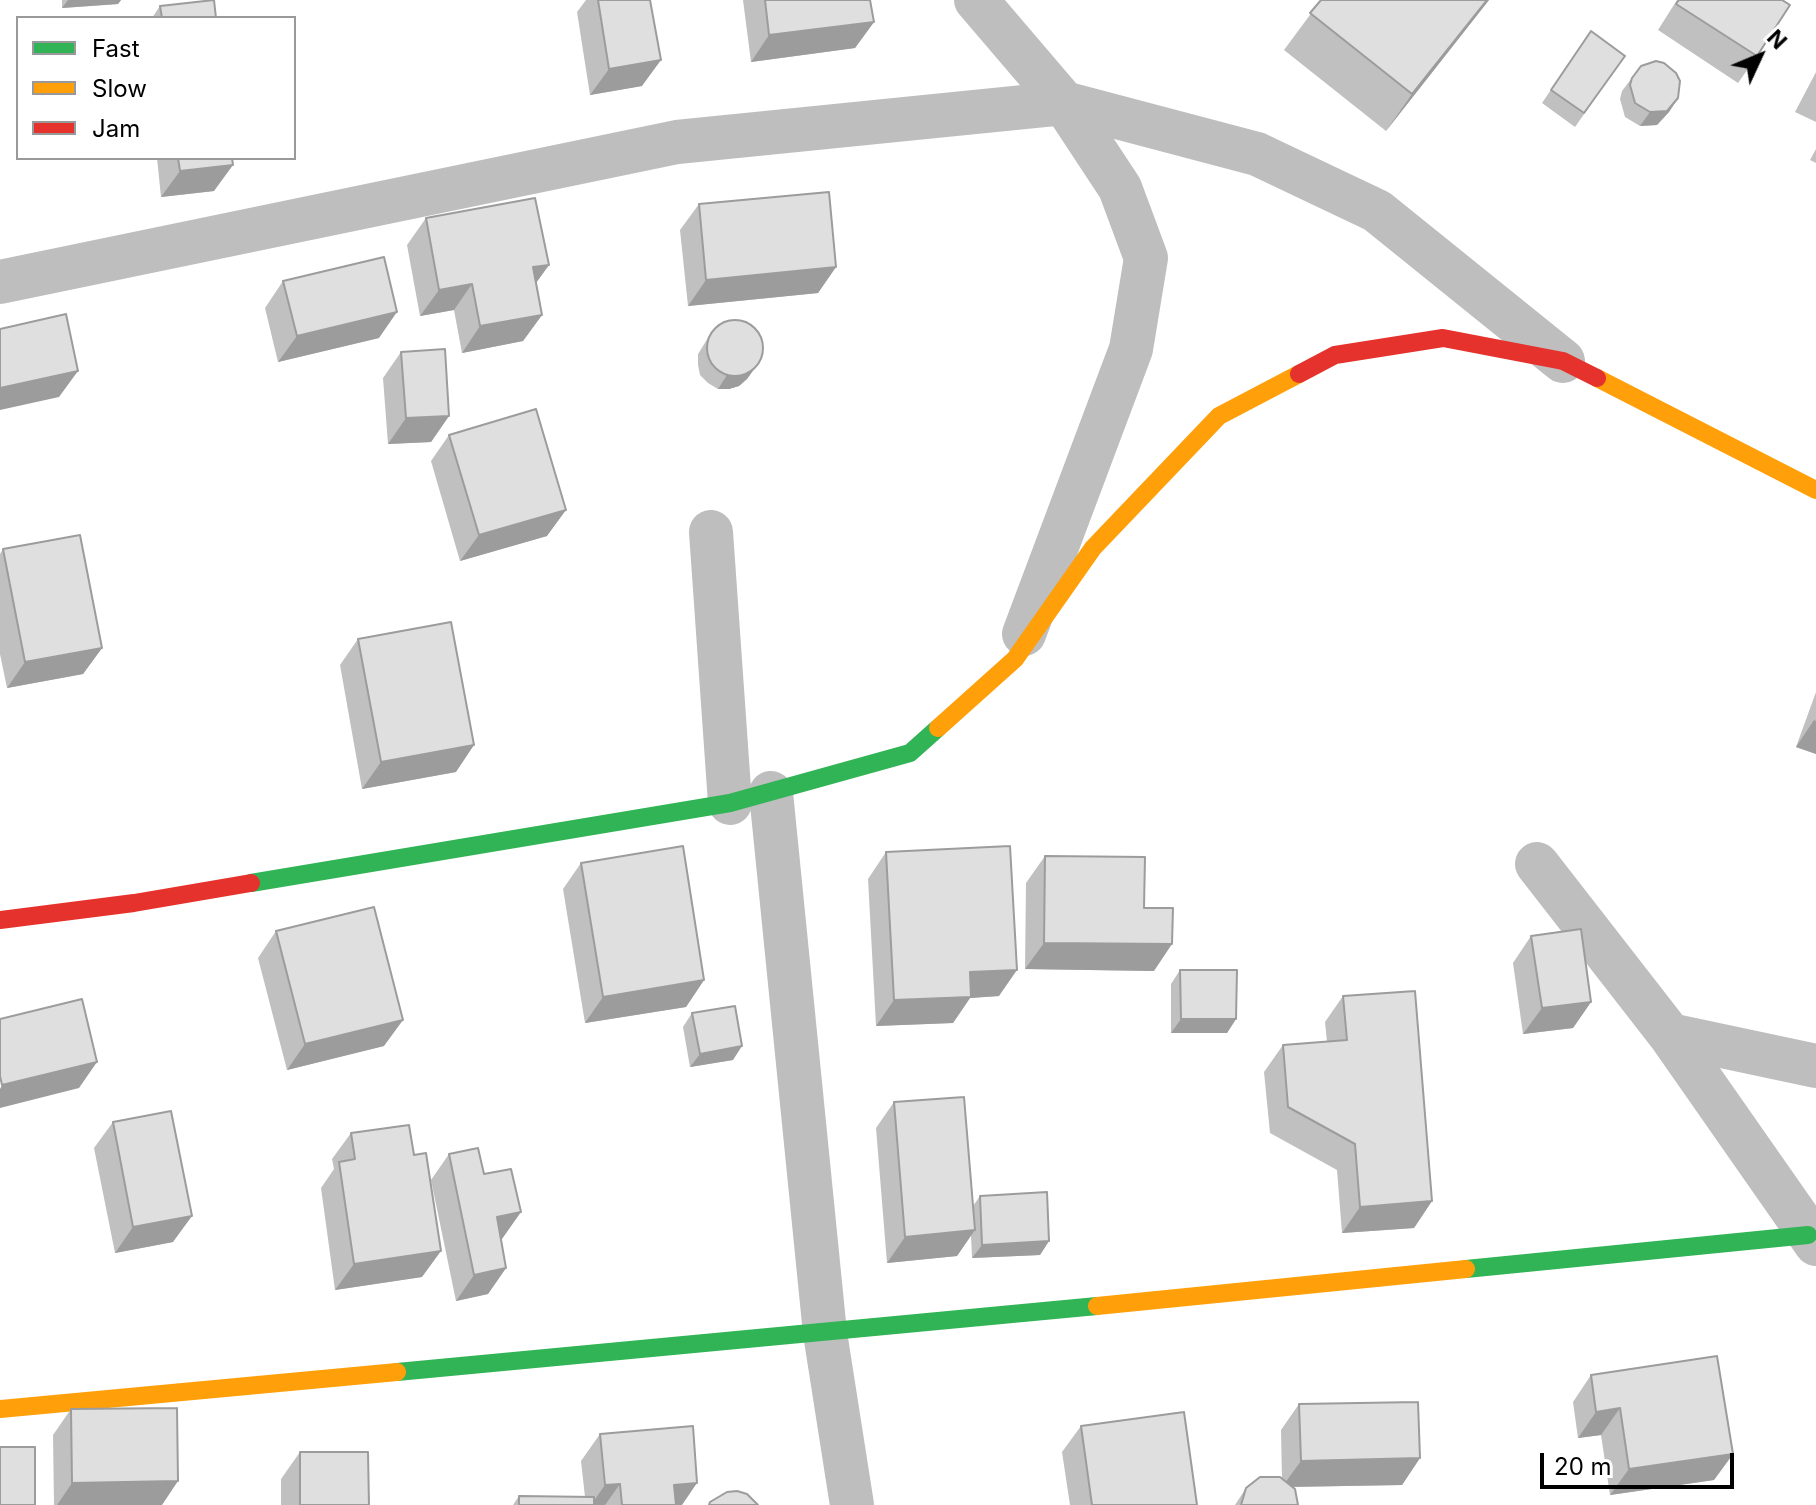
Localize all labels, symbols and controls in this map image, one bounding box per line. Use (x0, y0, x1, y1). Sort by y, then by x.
legend (16, 16, 296, 160)
north arrow (1720, 16, 1800, 96)
text: N (1762, 24, 1792, 54)
text: Fast (92, 34, 140, 63)
text: Slow (92, 74, 147, 103)
text: Jam (92, 114, 140, 143)
scale bar (1544, 1437, 1738, 1487)
text: 20 m (1554, 1452, 1612, 1481)

